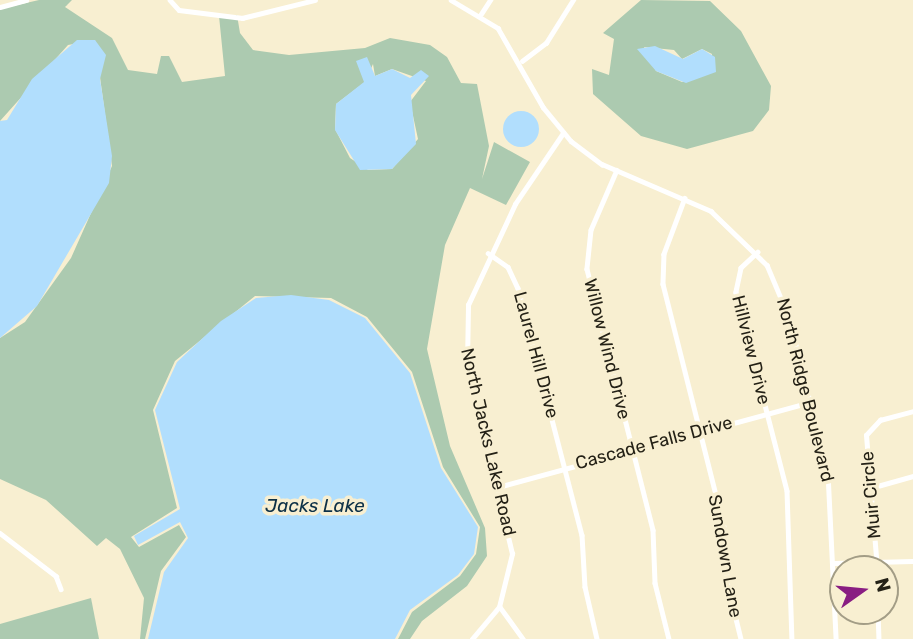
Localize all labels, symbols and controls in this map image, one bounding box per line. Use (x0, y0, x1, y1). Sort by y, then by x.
street label: Willow Wind Drive (579, 276, 635, 422)
street label: Laurel Hill Drive (509, 289, 563, 421)
street label: Hillview Drive (727, 293, 775, 407)
street label: North Ridge Boulevard (772, 296, 838, 484)
street label: North Jacks Lake Road (456, 346, 520, 538)
street label: Cascade Falls Drive (573, 412, 735, 474)
street label: Muir Circle (856, 450, 886, 540)
street label: Sundown Lane (704, 493, 746, 619)
water label: Jacks Lake (265, 495, 365, 517)
north arrow (829, 555, 899, 625)
text: N (870, 575, 896, 595)

